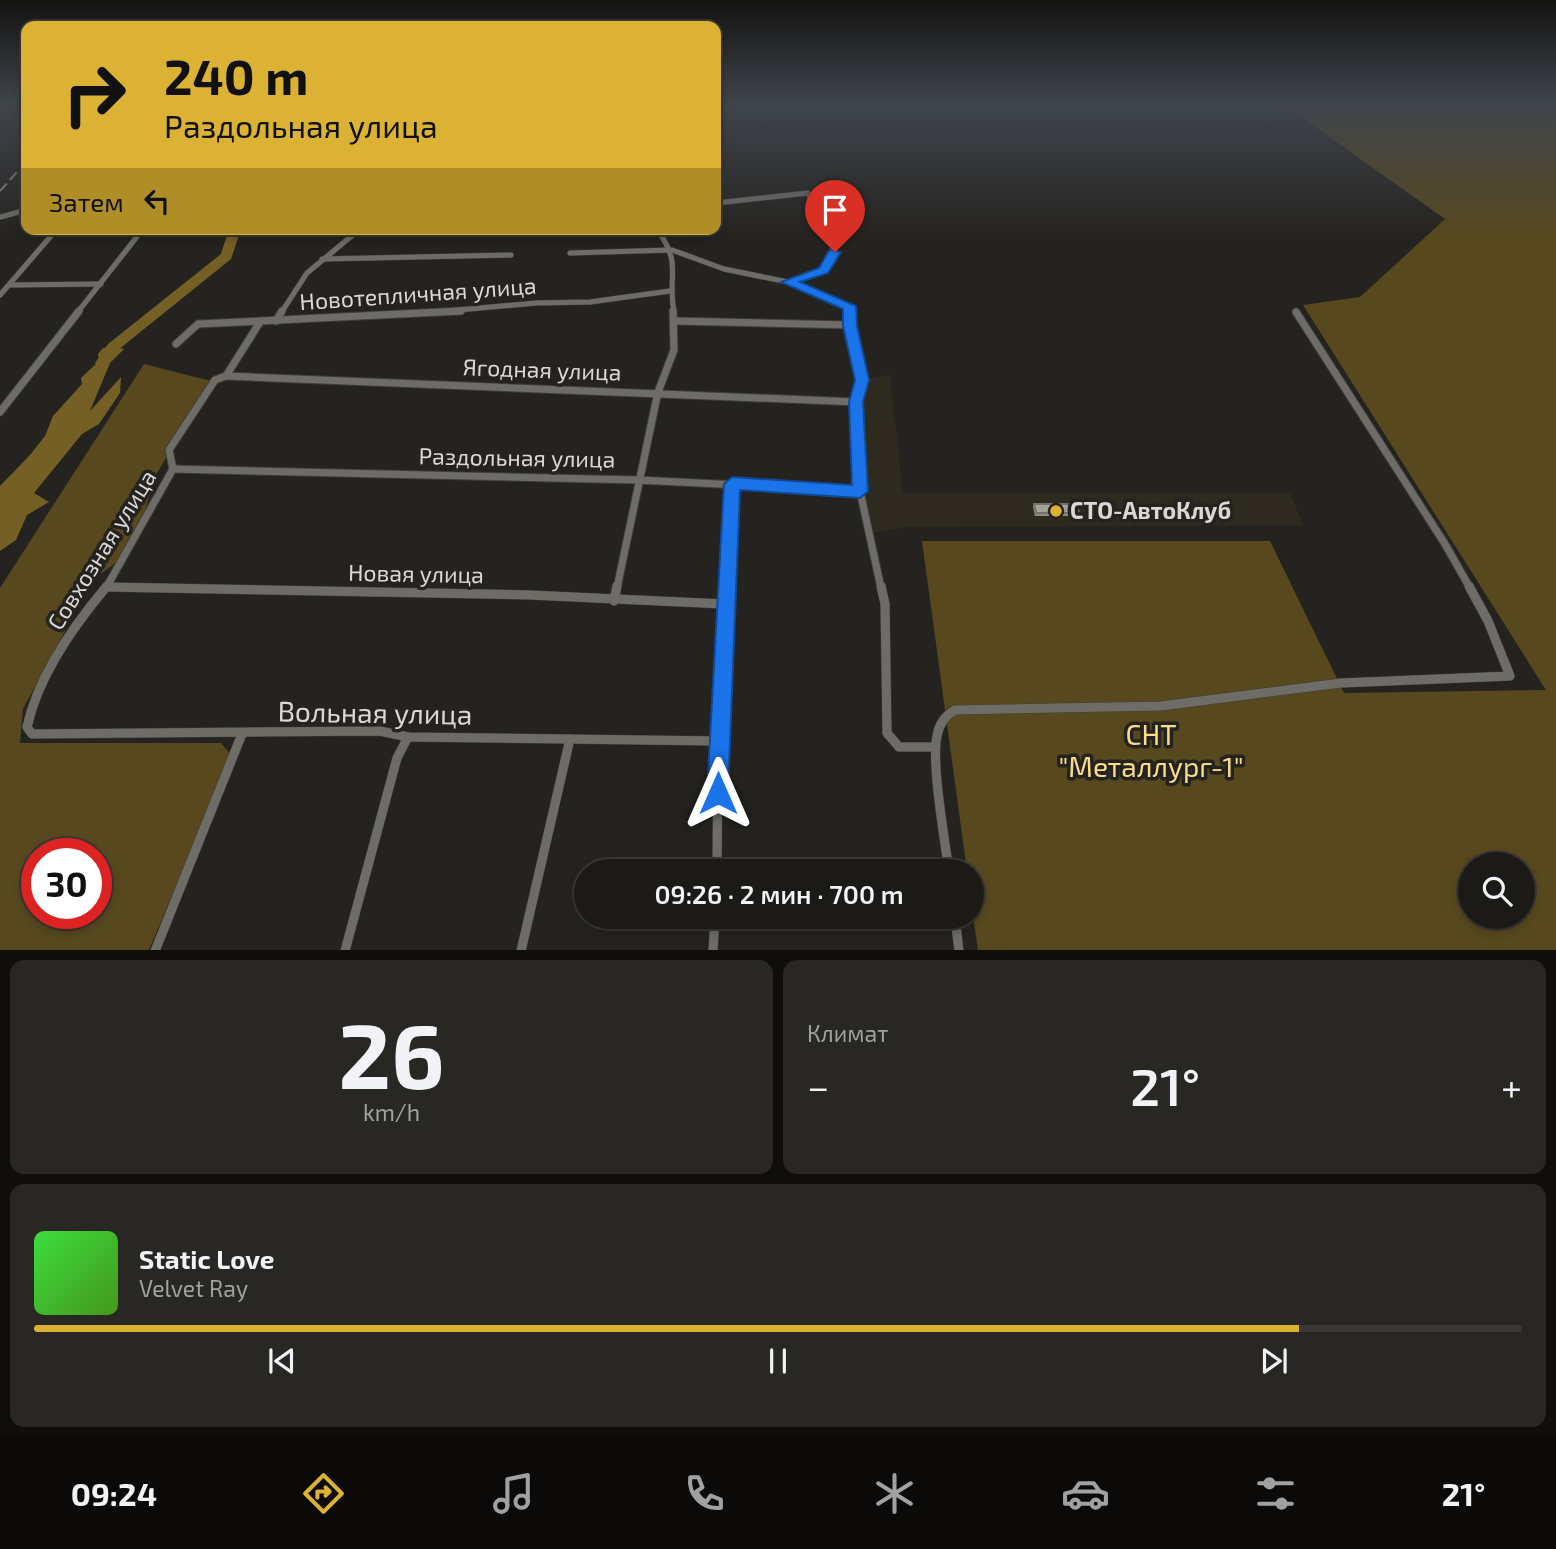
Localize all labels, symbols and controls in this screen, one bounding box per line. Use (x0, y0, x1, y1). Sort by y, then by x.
text: 240 m (164, 46, 308, 105)
icon: right (49, 49, 140, 140)
text: Раздольная улица (164, 106, 438, 144)
pin (805, 180, 865, 252)
icon: left (138, 182, 176, 220)
text: Затем (49, 186, 124, 217)
icon: arrive (816, 191, 854, 229)
street label: Новотепличная улица (298, 271, 537, 316)
street label: Ягодная улица (462, 352, 622, 387)
street label: Раздольная улица (418, 441, 616, 474)
street label: Совхозная улица (41, 464, 162, 635)
place label: СТО-АвтоКлуб (1070, 496, 1231, 524)
marker: СТО-АвтоКлуб (1048, 503, 1064, 519)
street label: Новая улица (348, 558, 484, 589)
street label: Вольная улица (277, 693, 473, 731)
park label: СНТ "Металлург-1" (1058, 717, 1244, 783)
position arrow (681, 756, 755, 830)
speed limit sign: 30 (21, 838, 112, 929)
map controls (1458, 852, 1535, 929)
button: search (1458, 852, 1535, 929)
text: 09:26 · 2 мин · 700 m (654, 878, 904, 909)
text: 26 (338, 998, 445, 1107)
text: Климат (807, 1019, 888, 1047)
text: 21° (1130, 1054, 1200, 1116)
text: − (807, 1063, 829, 1109)
text: + (1501, 1063, 1522, 1109)
text: km/h (363, 1098, 420, 1126)
text: Static Love (139, 1243, 275, 1274)
text: Velvet Ray (139, 1274, 248, 1302)
icon: previous (263, 1342, 301, 1380)
icon: pause (759, 1342, 797, 1380)
icon: next (1255, 1342, 1293, 1380)
icon: directions (299, 1469, 348, 1518)
icon: music (489, 1469, 538, 1518)
icon: phone (680, 1469, 729, 1518)
icon: climate (870, 1469, 919, 1518)
icon: car (1061, 1469, 1110, 1518)
icon: filters (1251, 1469, 1300, 1518)
text: 09:24 (71, 1474, 157, 1512)
text: 21° (1442, 1474, 1485, 1512)

